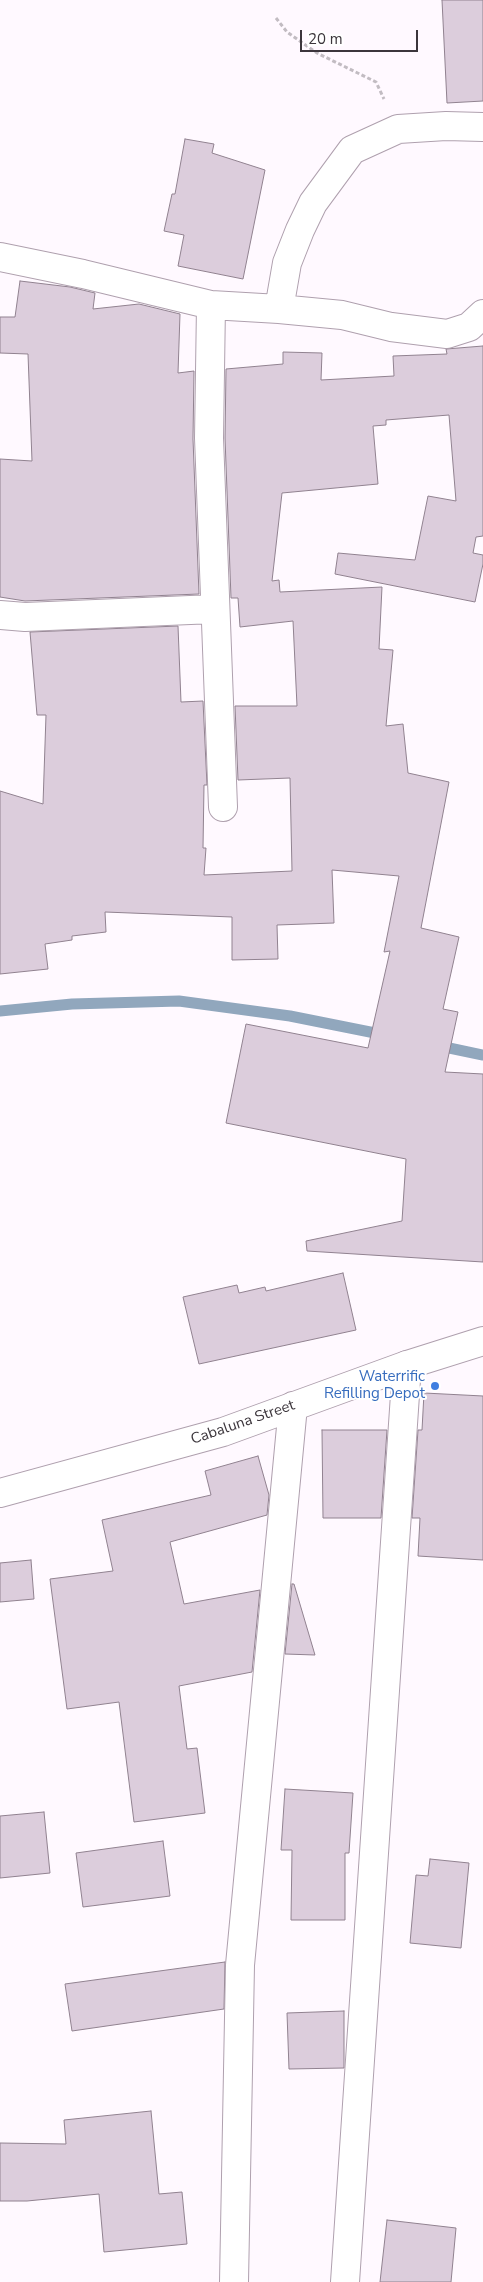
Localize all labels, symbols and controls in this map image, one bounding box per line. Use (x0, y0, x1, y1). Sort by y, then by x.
scale bar (303, 20, 420, 52)
text: 20 m (308, 29, 343, 49)
place label: Waterrific Refilling Depot (324, 1368, 425, 1403)
marker: Waterrific Refilling Depot (429, 1380, 441, 1392)
street label: Cabaluna Street (189, 1397, 297, 1449)

